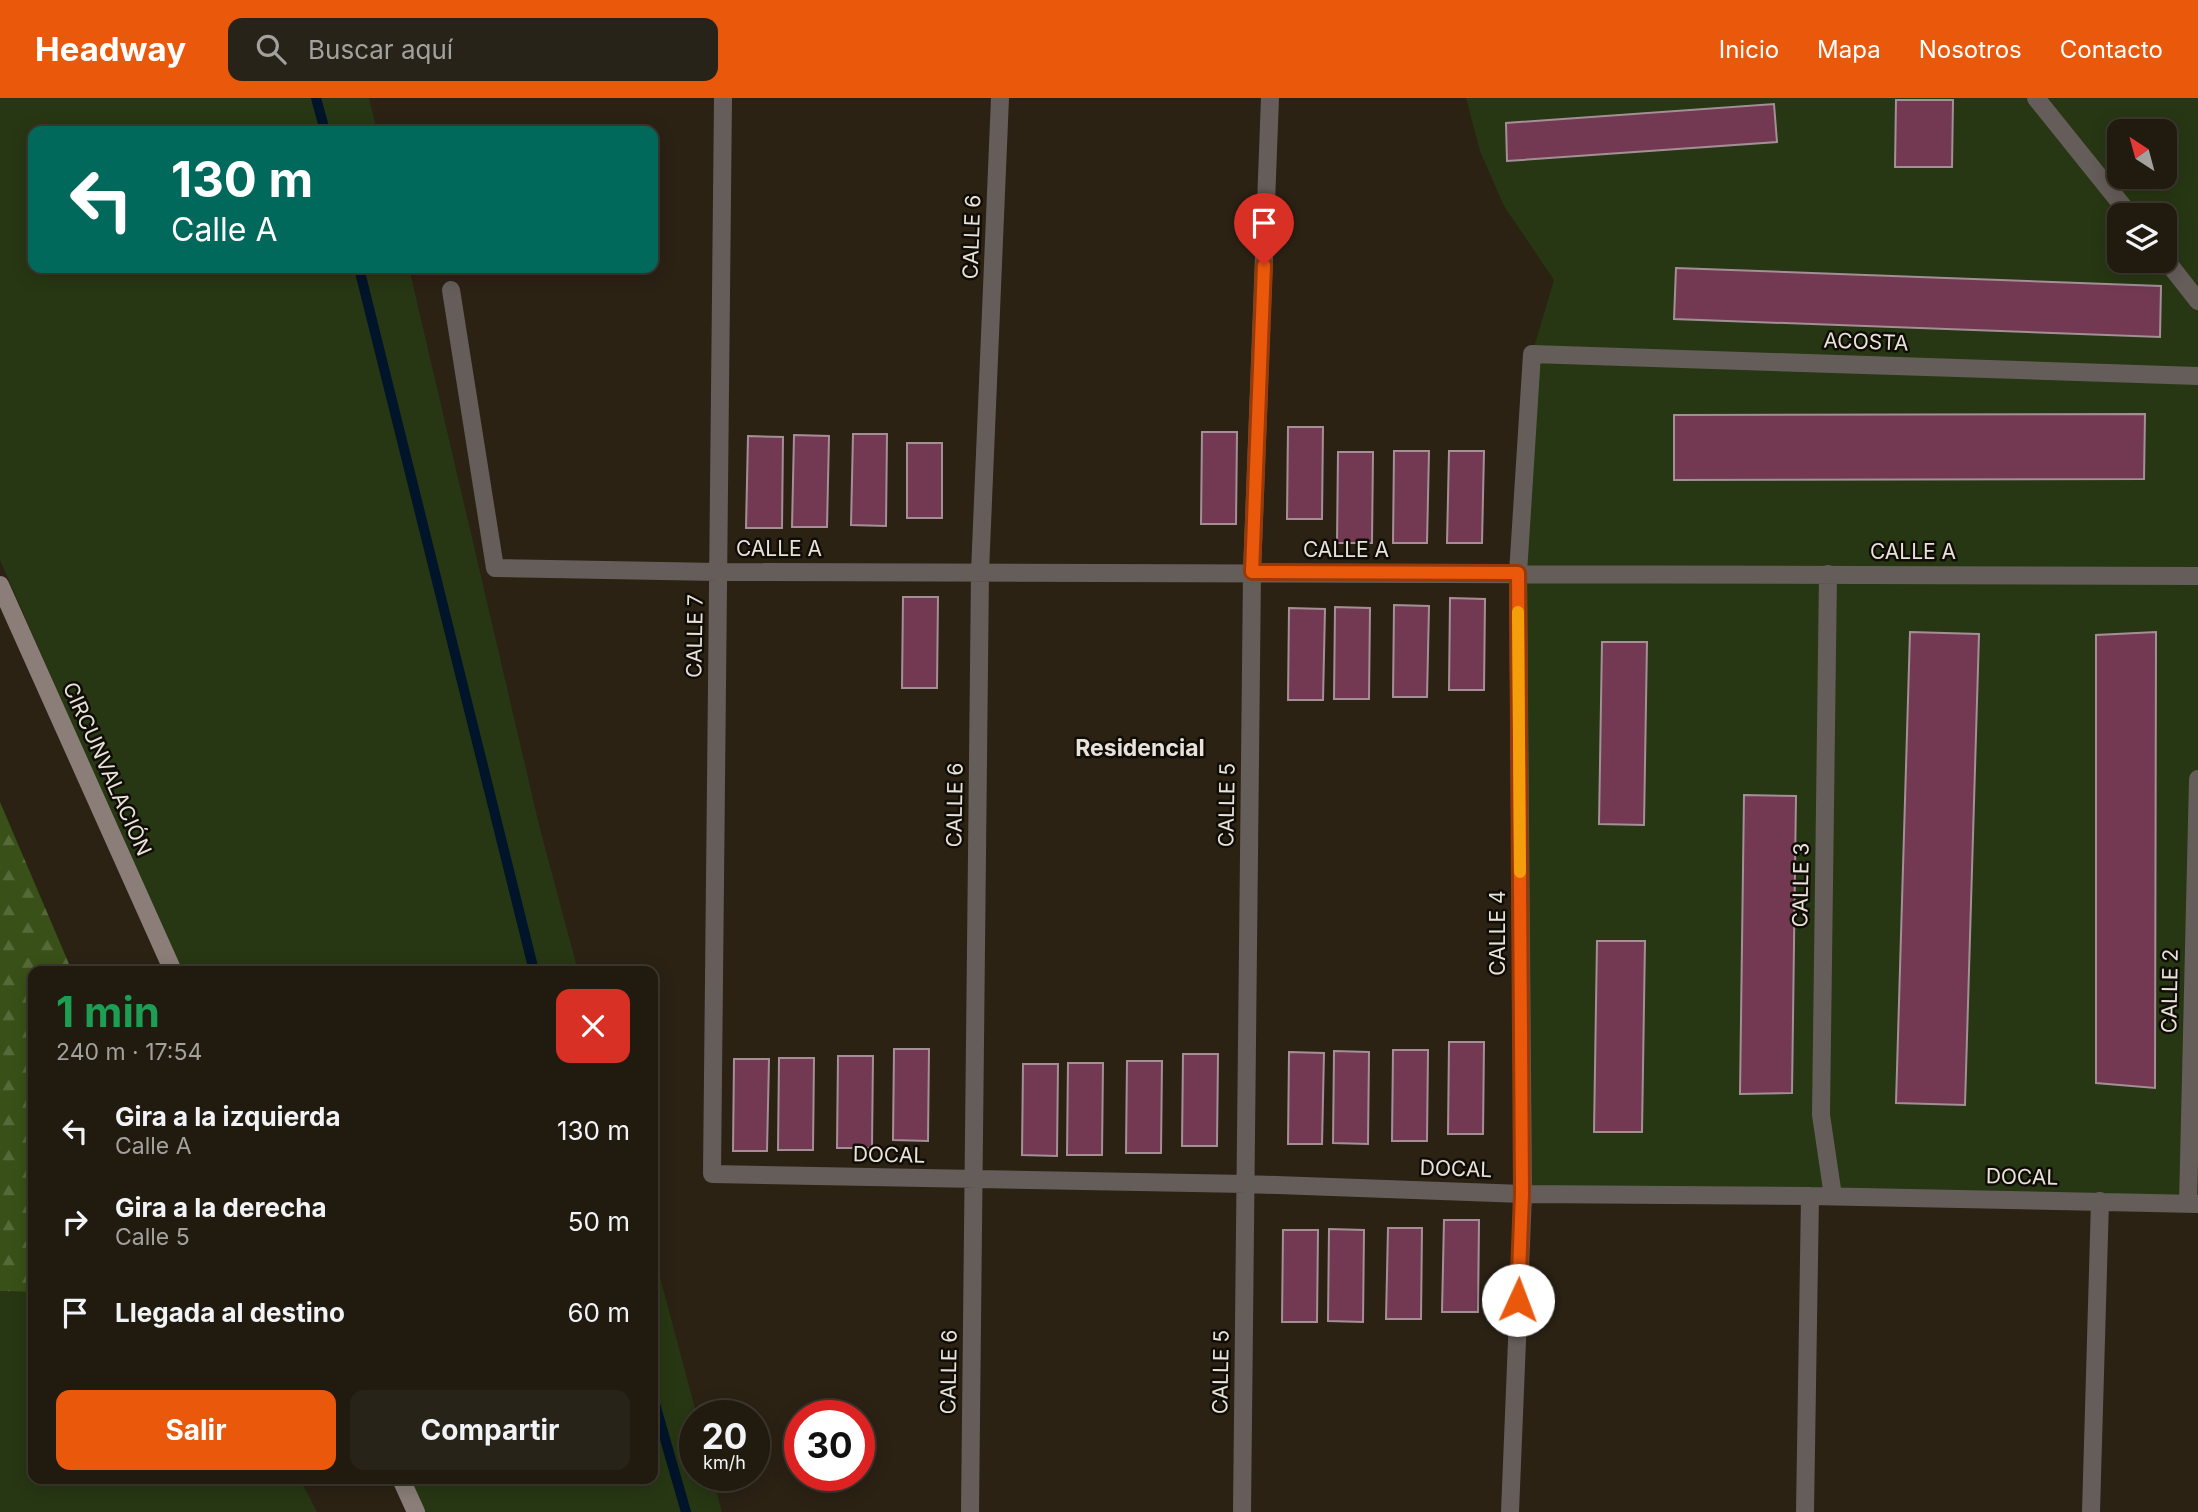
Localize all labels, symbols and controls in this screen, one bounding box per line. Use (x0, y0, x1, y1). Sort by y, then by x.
search box (228, 18, 718, 81)
text: Headway (35, 29, 186, 69)
icon: search (252, 30, 290, 68)
text: Buscar aquí (308, 34, 453, 65)
text: Inicio (1719, 35, 1779, 64)
text: Mapa (1817, 35, 1881, 64)
text: Nosotros (1919, 35, 2022, 64)
text: Contacto (2060, 35, 2163, 64)
north arrow (2107, 119, 2177, 189)
map controls (2107, 119, 2177, 273)
text: 130 m (171, 150, 313, 209)
icon: left (56, 154, 147, 245)
pin (1234, 193, 1294, 265)
street label: CALLE 6 (958, 194, 985, 280)
button: layers (2107, 203, 2177, 273)
icon: arrive (1245, 204, 1283, 242)
text: Calle A (171, 210, 278, 249)
street label: ACOSTA (1823, 328, 1909, 355)
street label: CALLE A (736, 536, 822, 561)
street label: CALLE A (1303, 537, 1389, 562)
street label: CALLE A (1870, 539, 1956, 564)
street label: CALLE 7 (681, 594, 708, 678)
street label: CIRCUNVALACIÓN (58, 678, 158, 859)
district label: Residencial (1075, 734, 1205, 762)
street label: CALLE 6 (941, 762, 968, 848)
street label: CALLE 5 (1213, 763, 1240, 847)
street label: CALLE 3 (1787, 842, 1814, 928)
street label: CALLE 4 (1485, 890, 1510, 976)
street label: CALLE 2 (2156, 949, 2183, 1033)
text: 1 min (56, 986, 160, 1037)
button: close (556, 989, 630, 1063)
text: 240 m · 17:54 (56, 1038, 202, 1066)
text: Gira a la izquierda (115, 1101, 341, 1132)
icon: left (56, 1112, 94, 1150)
text: 130 m (557, 1115, 630, 1146)
text: Calle A (115, 1132, 192, 1160)
street label: DOCAL (853, 1141, 925, 1168)
street label: DOCAL (1419, 1155, 1493, 1182)
street label: DOCAL (1986, 1163, 2058, 1190)
text: Gira a la derecha (115, 1192, 327, 1223)
icon: right (56, 1203, 94, 1241)
text: 50 m (568, 1206, 630, 1237)
text: Calle 5 (115, 1223, 190, 1251)
position arrow (1481, 1263, 1555, 1337)
icon: arrive (56, 1294, 94, 1332)
text: Llegada al destino (115, 1297, 345, 1328)
text: 60 m (567, 1297, 630, 1328)
street label: CALLE 6 (935, 1329, 962, 1415)
street label: CALLE 5 (1207, 1330, 1234, 1414)
button: Salir (56, 1390, 336, 1470)
button: Compartir (350, 1390, 630, 1470)
speed limit sign: 30 (784, 1400, 875, 1491)
text: 20 (702, 1415, 747, 1457)
text: km/h (703, 1452, 746, 1473)

